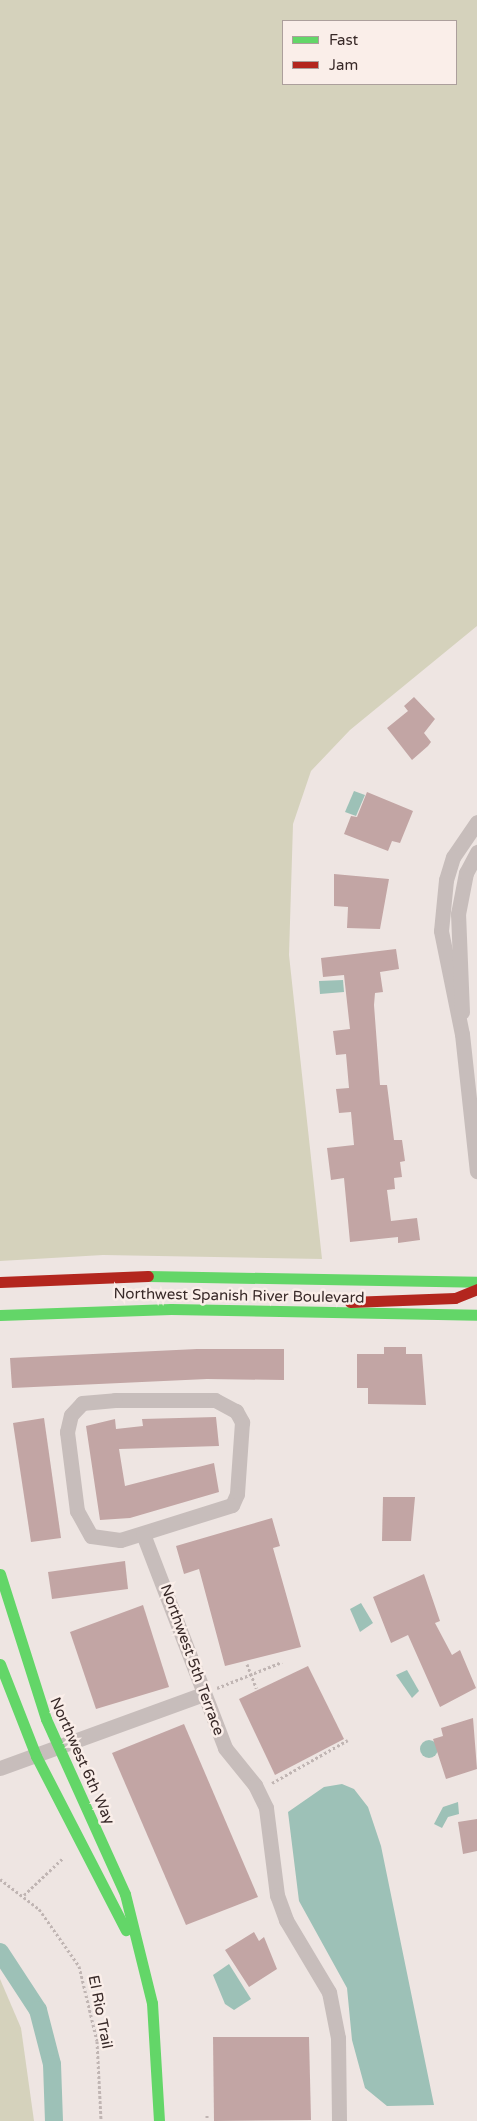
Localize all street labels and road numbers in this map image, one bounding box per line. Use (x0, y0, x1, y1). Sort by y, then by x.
street label: Northwest Spanish River Boulevard (113, 1285, 365, 1307)
street label: Northwest 5th Terrace (156, 1582, 228, 1738)
street label: Northwest 6th Way (46, 1695, 118, 1827)
street label: El Rio Trail (84, 1974, 116, 2050)

